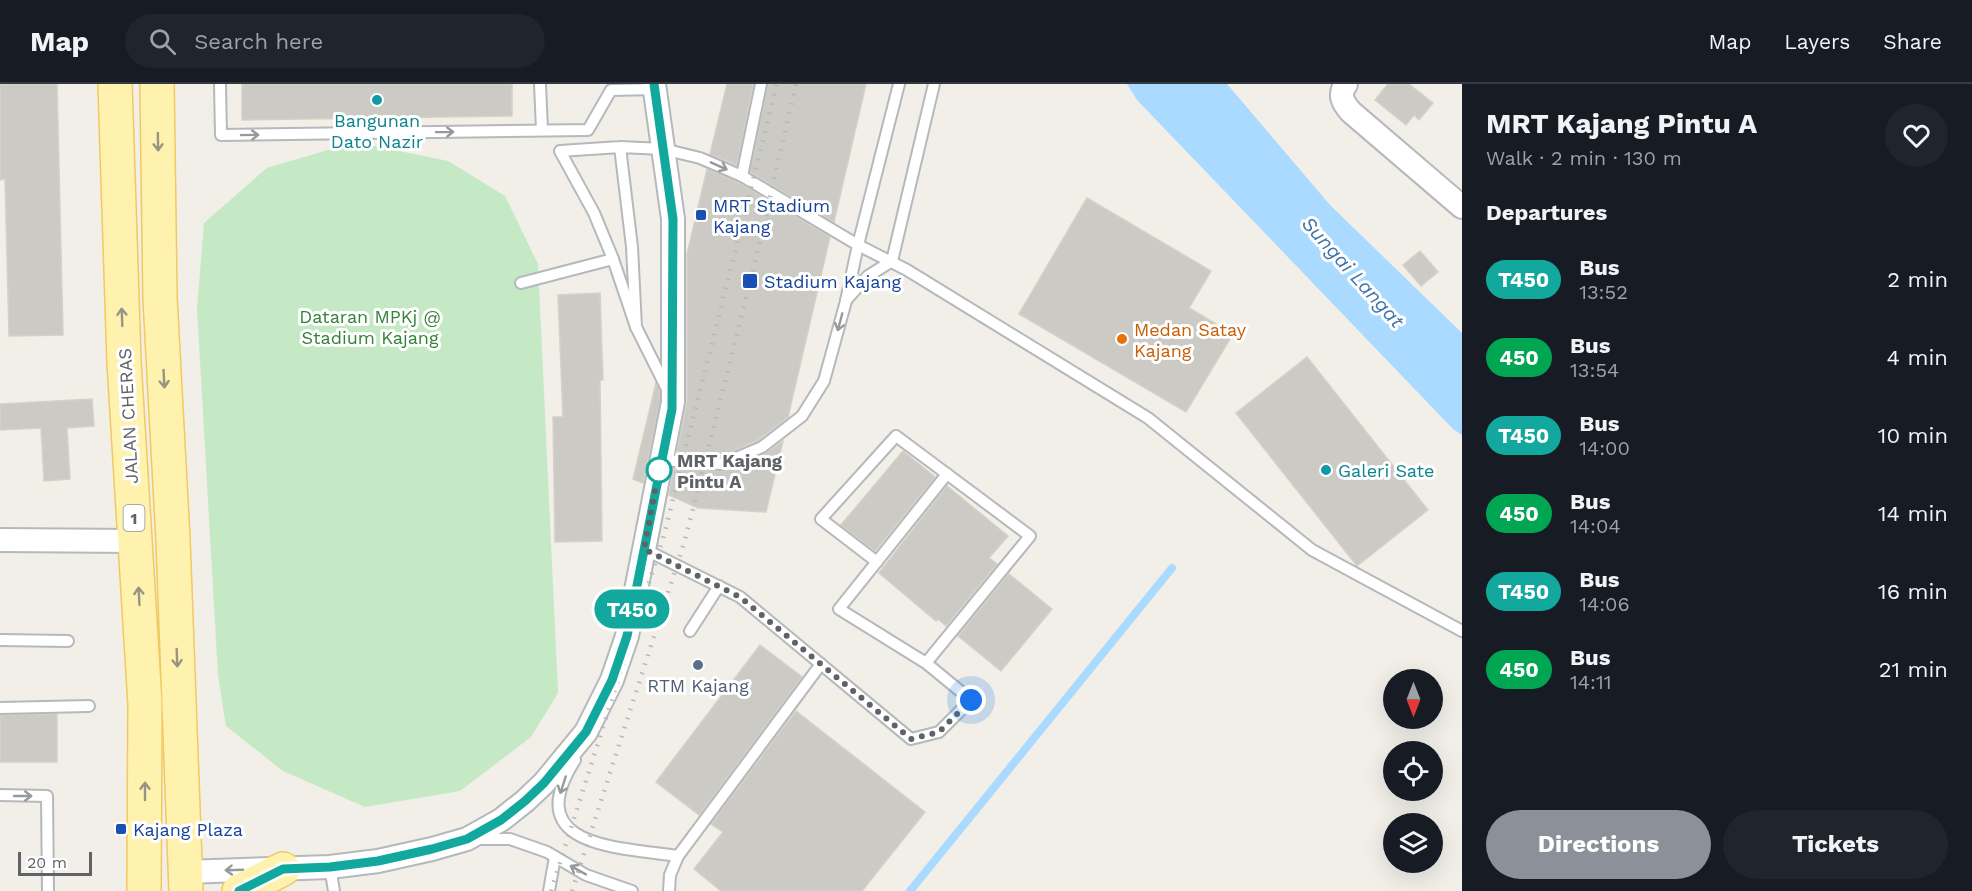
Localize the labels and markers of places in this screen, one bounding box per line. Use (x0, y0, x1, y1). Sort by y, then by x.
marker: Bangunan Dato Nazir (370, 93, 384, 107)
place label: Bangunan Dato Nazir (331, 110, 423, 152)
place label: MRT Stadium Kajang (713, 195, 830, 237)
marker: MRT Stadium Kajang (694, 208, 708, 222)
place label: Stadium Kajang (764, 271, 902, 292)
marker: Stadium Kajang (741, 272, 759, 290)
place label: Medan Satay Kajang (1134, 319, 1247, 361)
marker: Medan Satay Kajang (1115, 332, 1129, 346)
place label: MRT Kajang Pintu A (677, 450, 783, 492)
marker: MRT Kajang Pintu A (646, 457, 672, 483)
place label: Galeri Sate (1338, 460, 1435, 481)
marker: Galeri Sate (1319, 463, 1333, 477)
marker: RTM Kajang (691, 658, 705, 672)
place label: RTM Kajang (647, 675, 749, 696)
place label: Kajang Plaza (133, 819, 243, 840)
marker: Kajang Plaza (114, 822, 128, 836)

